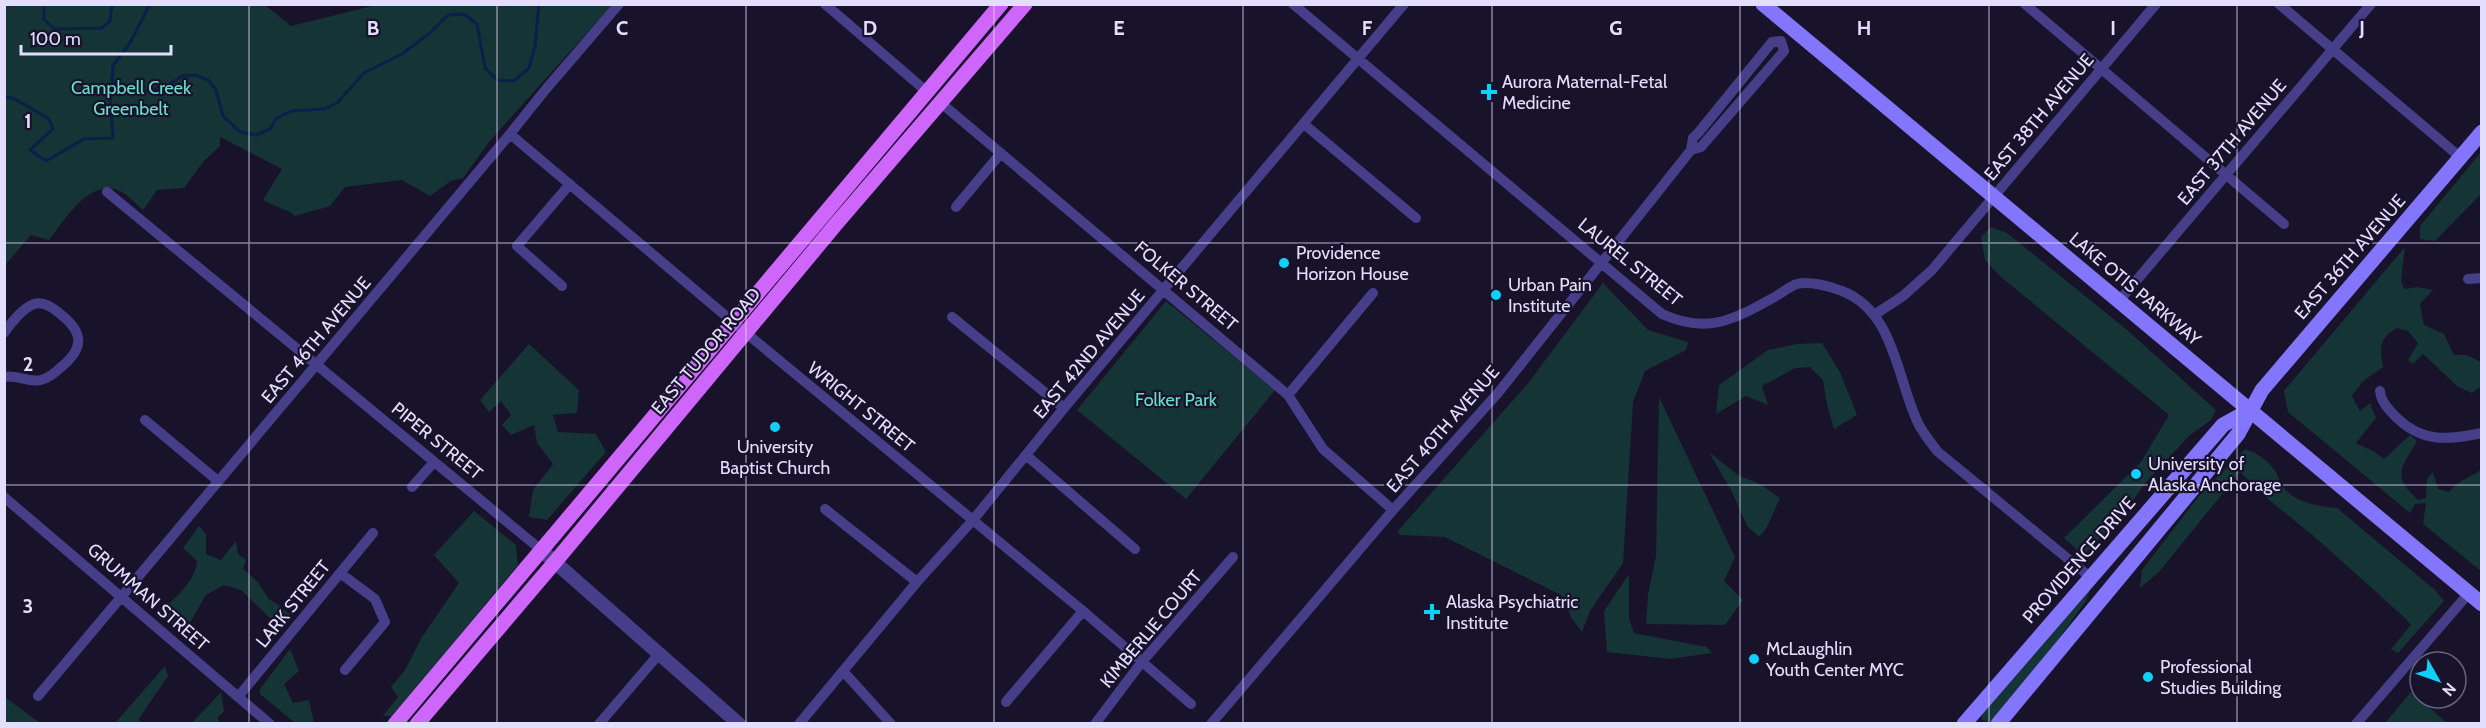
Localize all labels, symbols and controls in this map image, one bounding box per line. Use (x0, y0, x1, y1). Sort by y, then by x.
text: B (367, 16, 379, 40)
text: C (616, 16, 628, 40)
text: D (863, 16, 877, 40)
text: E (1113, 16, 1125, 40)
text: F (1362, 16, 1373, 40)
text: G (1609, 16, 1623, 40)
text: H (1857, 16, 1871, 40)
text: I (2110, 16, 2116, 40)
text: J (2358, 16, 2365, 40)
scale bar (21, 18, 171, 56)
text: 100 m (30, 28, 81, 50)
street label: EAST 38TH AVENUE (1980, 49, 2099, 185)
place label: Aurora Maternal-Fetal Medicine (1502, 71, 1668, 114)
street label: EAST 37TH AVENUE (2173, 75, 2291, 209)
park label: Campbell Creek Greenbelt (71, 77, 192, 120)
marker: Aurora Maternal-Fetal Medicine (1480, 83, 1498, 101)
text: 1 (24, 109, 32, 133)
street label: EAST 36TH AVENUE (2290, 190, 2410, 324)
street label: LAUREL STREET (1574, 213, 1687, 311)
street label: LAKE OTIS PARKWAY (2065, 228, 2206, 351)
street label: FOLKER STREET (1130, 237, 1242, 336)
place label: Providence Horizon House (1296, 242, 1409, 285)
marker: Providence Horizon House (1277, 256, 1291, 270)
street label: EAST 46TH AVENUE (257, 272, 375, 408)
place label: Urban Pain Institute (1508, 274, 1592, 317)
street label: EAST TUDOR ROAD (647, 283, 765, 419)
street label: EAST 42ND AVENUE (1029, 285, 1149, 423)
marker: Urban Pain Institute (1489, 288, 1503, 302)
text: 2 (23, 352, 33, 376)
street label: WRIGHT STREET (803, 357, 919, 457)
street label: EAST 40TH AVENUE (1382, 361, 1504, 497)
park label: Folker Park (1135, 389, 1218, 411)
street label: PIPER STREET (387, 398, 487, 485)
marker: University Baptist Church (768, 420, 782, 434)
place label: University Baptist Church (720, 436, 830, 479)
place label: University of Alaska Anchorage (2148, 453, 2281, 496)
marker: University of Alaska Anchorage (2129, 467, 2143, 481)
street label: PROVIDENCE DRIVE (2018, 492, 2140, 628)
street label: GRUMMAN STREET (83, 538, 213, 656)
street label: LARK STREET (251, 556, 335, 652)
street label: KIMBERLIE COURT (1096, 566, 1207, 692)
place label: Alaska Psychiatric Institute (1446, 591, 1578, 634)
text: 3 (23, 594, 33, 618)
marker: Alaska Psychiatric Institute (1423, 603, 1441, 621)
place label: McLaughlin Youth Center MYC (1765, 638, 1904, 681)
north arrow (2408, 650, 2468, 710)
marker: McLaughlin Youth Center MYC (1747, 652, 1761, 666)
place label: Professional Studies Building (2160, 656, 2282, 699)
marker: Professional Studies Building (2141, 670, 2155, 684)
text: N (2438, 679, 2460, 700)

